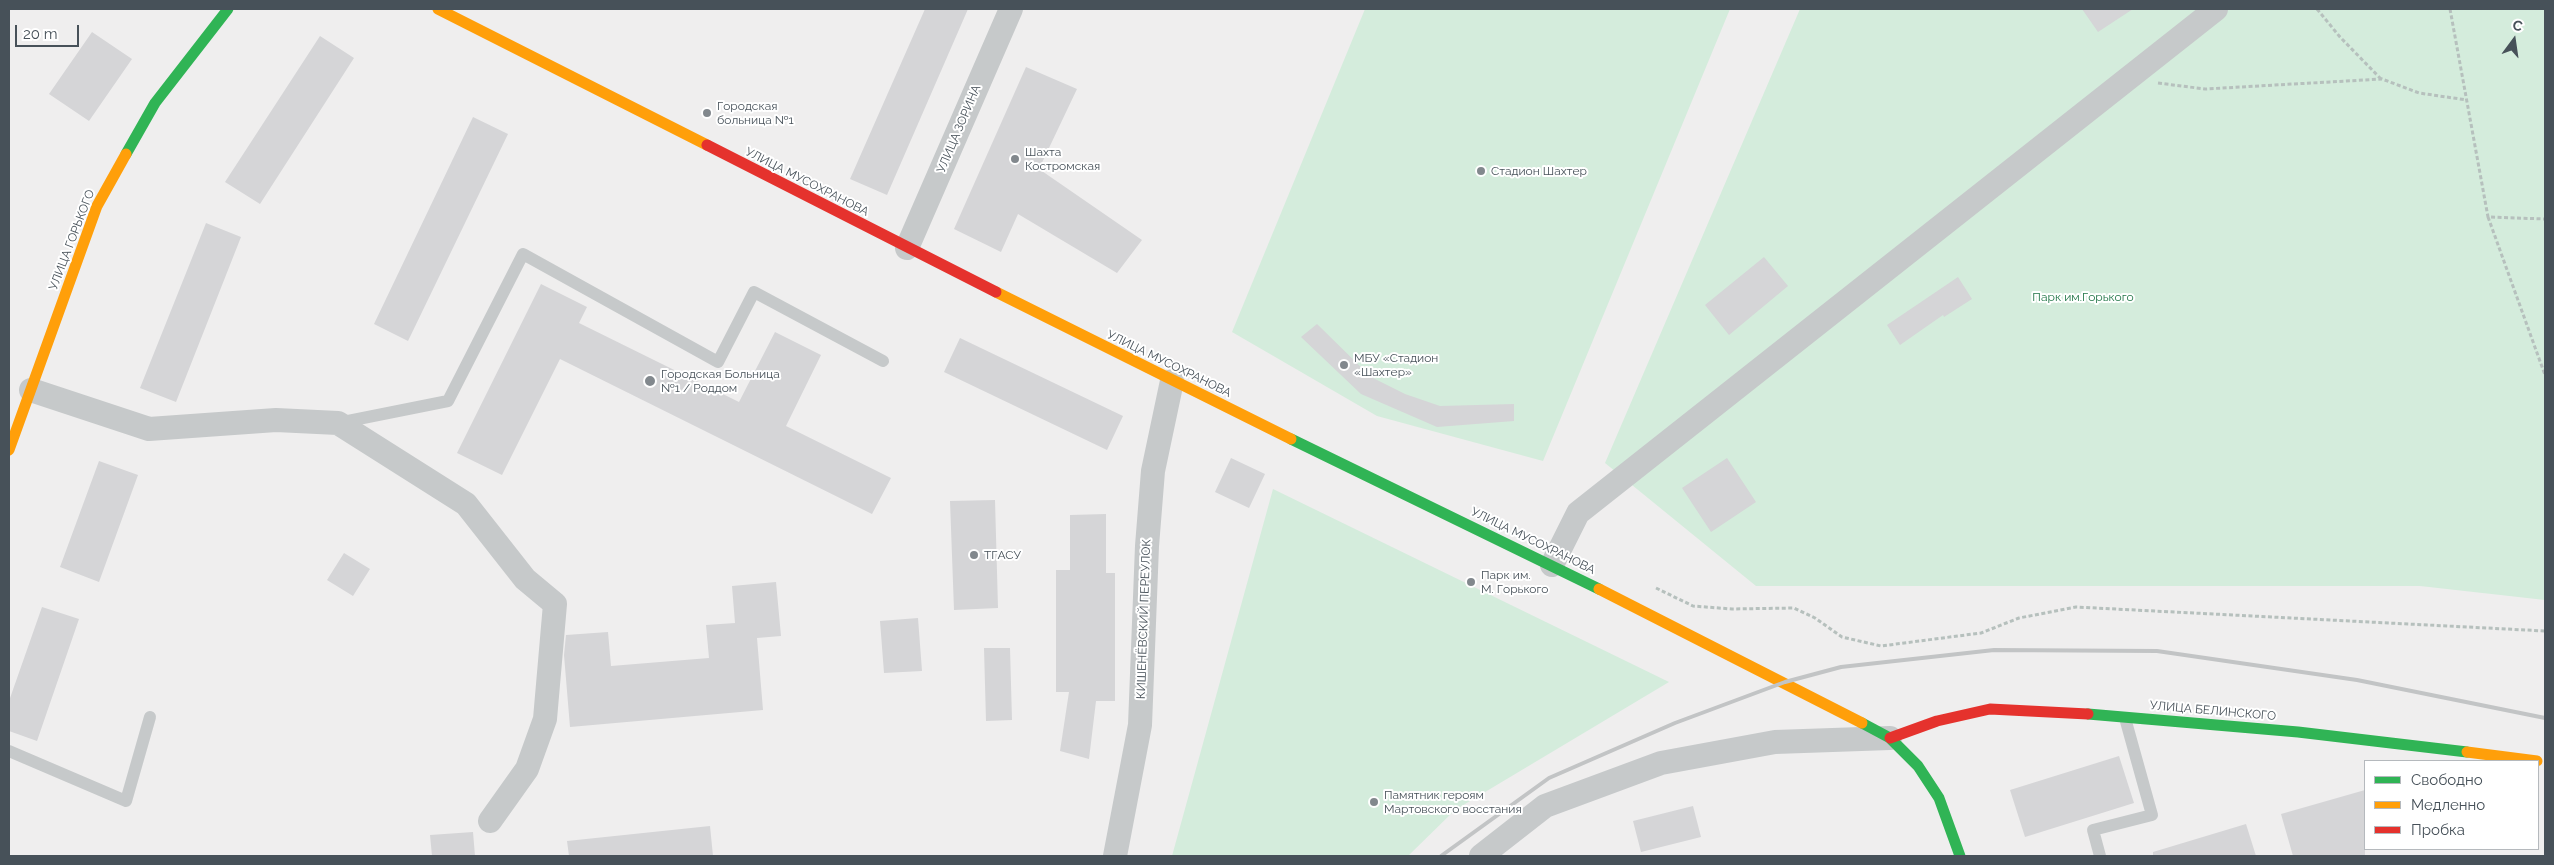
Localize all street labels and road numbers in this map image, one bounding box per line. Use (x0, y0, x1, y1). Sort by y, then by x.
street label: УЛИЦА ЗОРИНА (934, 83, 984, 175)
street label: УЛИЦА МУСОХРАНОВА (743, 145, 871, 219)
street label: УЛИЦА ГОРЬКОГО (46, 188, 98, 292)
street label: УЛИЦА МУСОХРАНОВА (1104, 328, 1234, 400)
street label: УЛИЦА МУСОХРАНОВА (1468, 505, 1598, 577)
street label: КИШЕНЁВСКИЙ ПЕРЕУЛОК (1134, 539, 1154, 699)
street label: УЛИЦА БЕЛИНСКОГО (2149, 698, 2277, 724)

